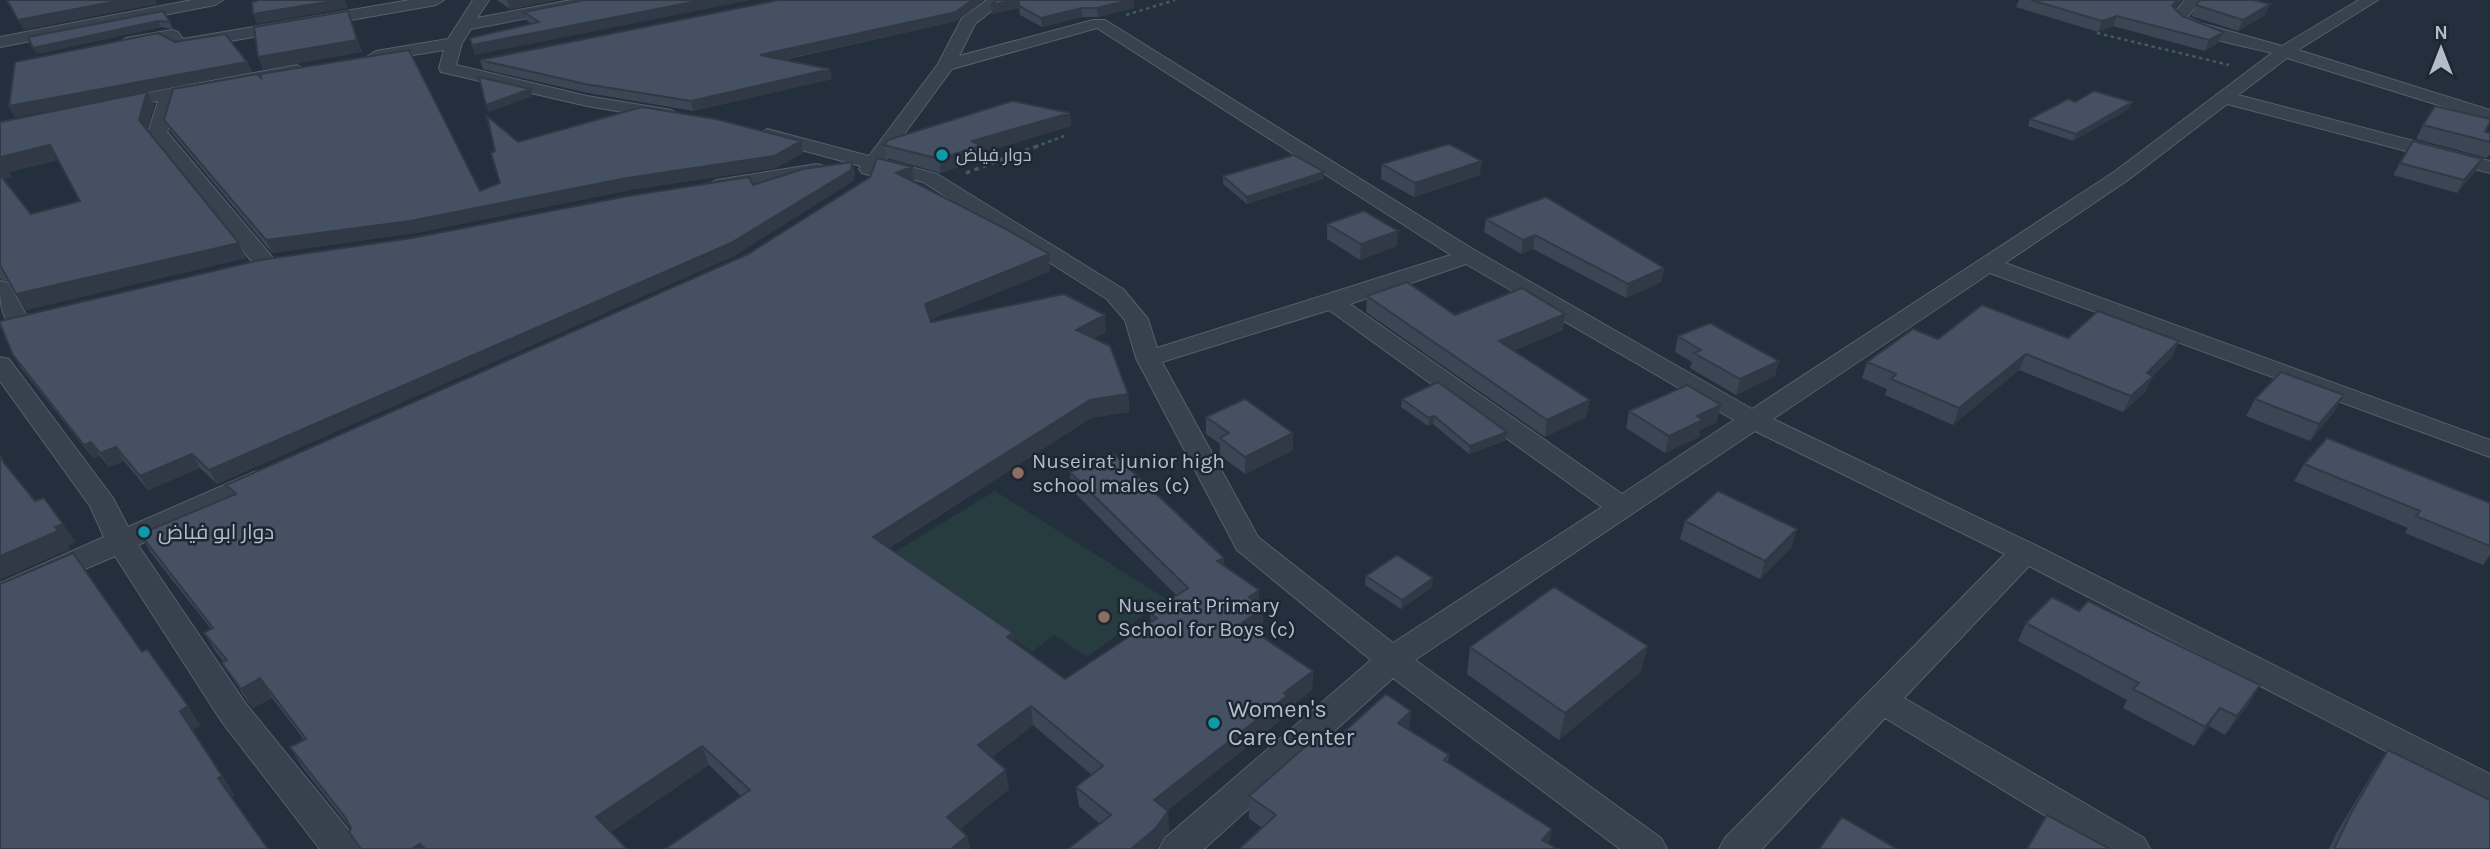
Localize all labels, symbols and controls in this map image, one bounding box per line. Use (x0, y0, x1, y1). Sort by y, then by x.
north arrow (2406, 14, 2476, 84)
text: N (2434, 22, 2448, 44)
place label: دوار فياض (956, 144, 1031, 166)
marker: دوار فياض (934, 147, 950, 163)
place label: Nuseirat junior high school males (c) (1032, 449, 1225, 497)
marker: Nuseirat junior high school males (c) (1010, 465, 1026, 481)
place label: دوار ابو فياض (158, 520, 274, 545)
marker: دوار ابو فياض (136, 524, 152, 540)
place label: Nuseirat Primary School for Boys (c) (1118, 593, 1295, 641)
marker: Nuseirat Primary School for Boys (c) (1096, 609, 1112, 625)
place label: Women's Care Center (1228, 695, 1354, 751)
marker: Women's Care Center (1206, 715, 1222, 731)

